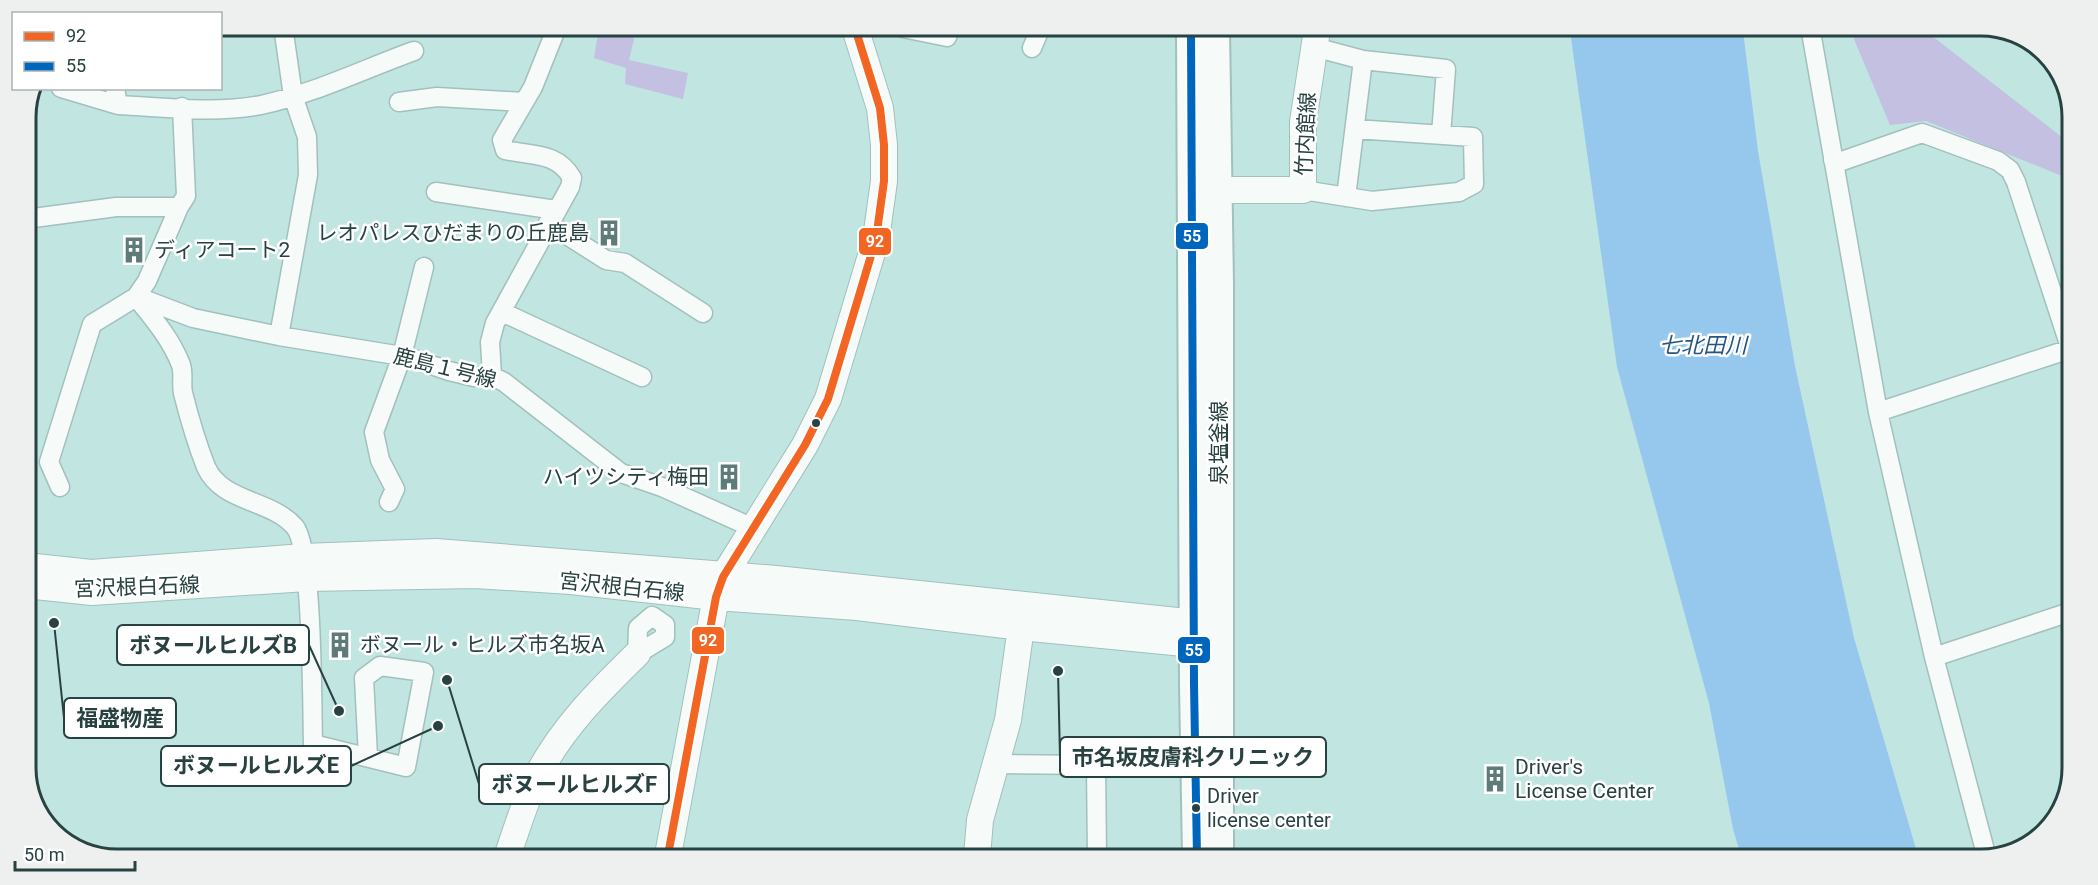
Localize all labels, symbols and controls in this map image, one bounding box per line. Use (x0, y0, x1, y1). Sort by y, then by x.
legend (12, 12, 222, 90)
text: 92 (66, 25, 86, 46)
text: 55 (66, 55, 86, 76)
street label: 竹内館線 (1292, 91, 1320, 177)
building icon: レオパレスひだまりの丘鹿島 (594, 218, 624, 248)
place label: レオパレスひだまりの丘鹿島 (316, 221, 589, 245)
line badge: 55 (1175, 222, 1209, 250)
line badge: 92 (858, 227, 892, 256)
text: 55 (1183, 227, 1201, 246)
text: 92 (866, 232, 884, 251)
building icon: ディアコート2 (119, 235, 149, 265)
place label: ディアコート2 (154, 238, 291, 262)
water label: 七北田川 (1659, 333, 1749, 358)
street label: 鹿島１号線 (391, 344, 499, 392)
street label: 泉塩釜線 (1207, 401, 1231, 485)
unlabelled marker (810, 417, 822, 429)
building icon: ハイツシティ梅田 (714, 462, 744, 492)
place label: ハイツシティ梅田 (543, 465, 709, 489)
street label: 宮沢根白石線 (558, 568, 686, 606)
street label: 宮沢根白石線 (74, 573, 200, 601)
callout: ボヌールヒルズB (117, 625, 309, 665)
line badge: 92 (691, 626, 725, 655)
building icon: ボヌール・ヒルズ市名坂A (325, 630, 355, 660)
text: 92 (699, 631, 717, 650)
text: ボヌールヒルズB (129, 633, 297, 658)
place label: ボヌール・ヒルズ市名坂A (360, 633, 605, 657)
line badge: 55 (1177, 636, 1211, 664)
text: 55 (1185, 641, 1203, 660)
callout: 福盛物産 (64, 698, 176, 738)
text: 福盛物産 (76, 706, 164, 731)
callout: 市名坂皮膚科クリニック (1060, 737, 1326, 777)
text: 市名坂皮膚科クリニック (1072, 745, 1314, 770)
callout: ボヌールヒルズE (161, 746, 351, 786)
text: ボヌールヒルズE (173, 753, 339, 778)
place label: Driver's License Center (1515, 755, 1654, 803)
callout: ボヌールヒルズF (479, 764, 669, 804)
building icon: Driver's License Center (1480, 764, 1510, 794)
text: ボヌールヒルズF (491, 772, 657, 797)
place label: Driver license center (1207, 784, 1331, 832)
marker: Driver license center (1190, 802, 1202, 814)
scale bar (15, 834, 135, 872)
text: 50 m (24, 844, 64, 865)

